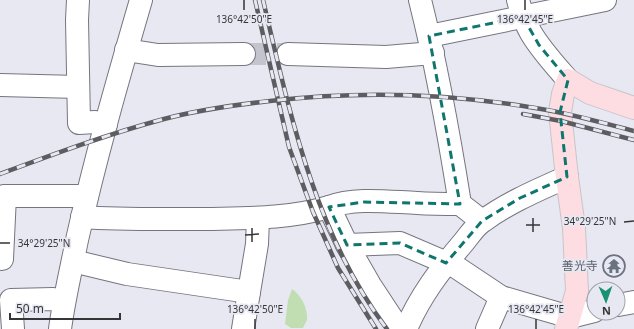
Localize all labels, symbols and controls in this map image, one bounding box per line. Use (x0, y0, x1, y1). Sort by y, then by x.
text: 136°42'50"E (216, 12, 272, 26)
text: 136°42'45"E (497, 12, 553, 26)
text: 34°29'25"N (564, 214, 616, 228)
text: 34°29'25"N (18, 236, 70, 250)
temple icon: 善光寺 (601, 253, 627, 279)
place label: 善光寺 (562, 257, 598, 274)
north arrow (586, 281, 626, 321)
scale bar (10, 295, 120, 321)
text: 50 m (16, 300, 44, 317)
text: 136°42'50"E (227, 302, 283, 316)
text: 136°42'45"E (508, 302, 564, 316)
text: N (602, 304, 611, 319)

